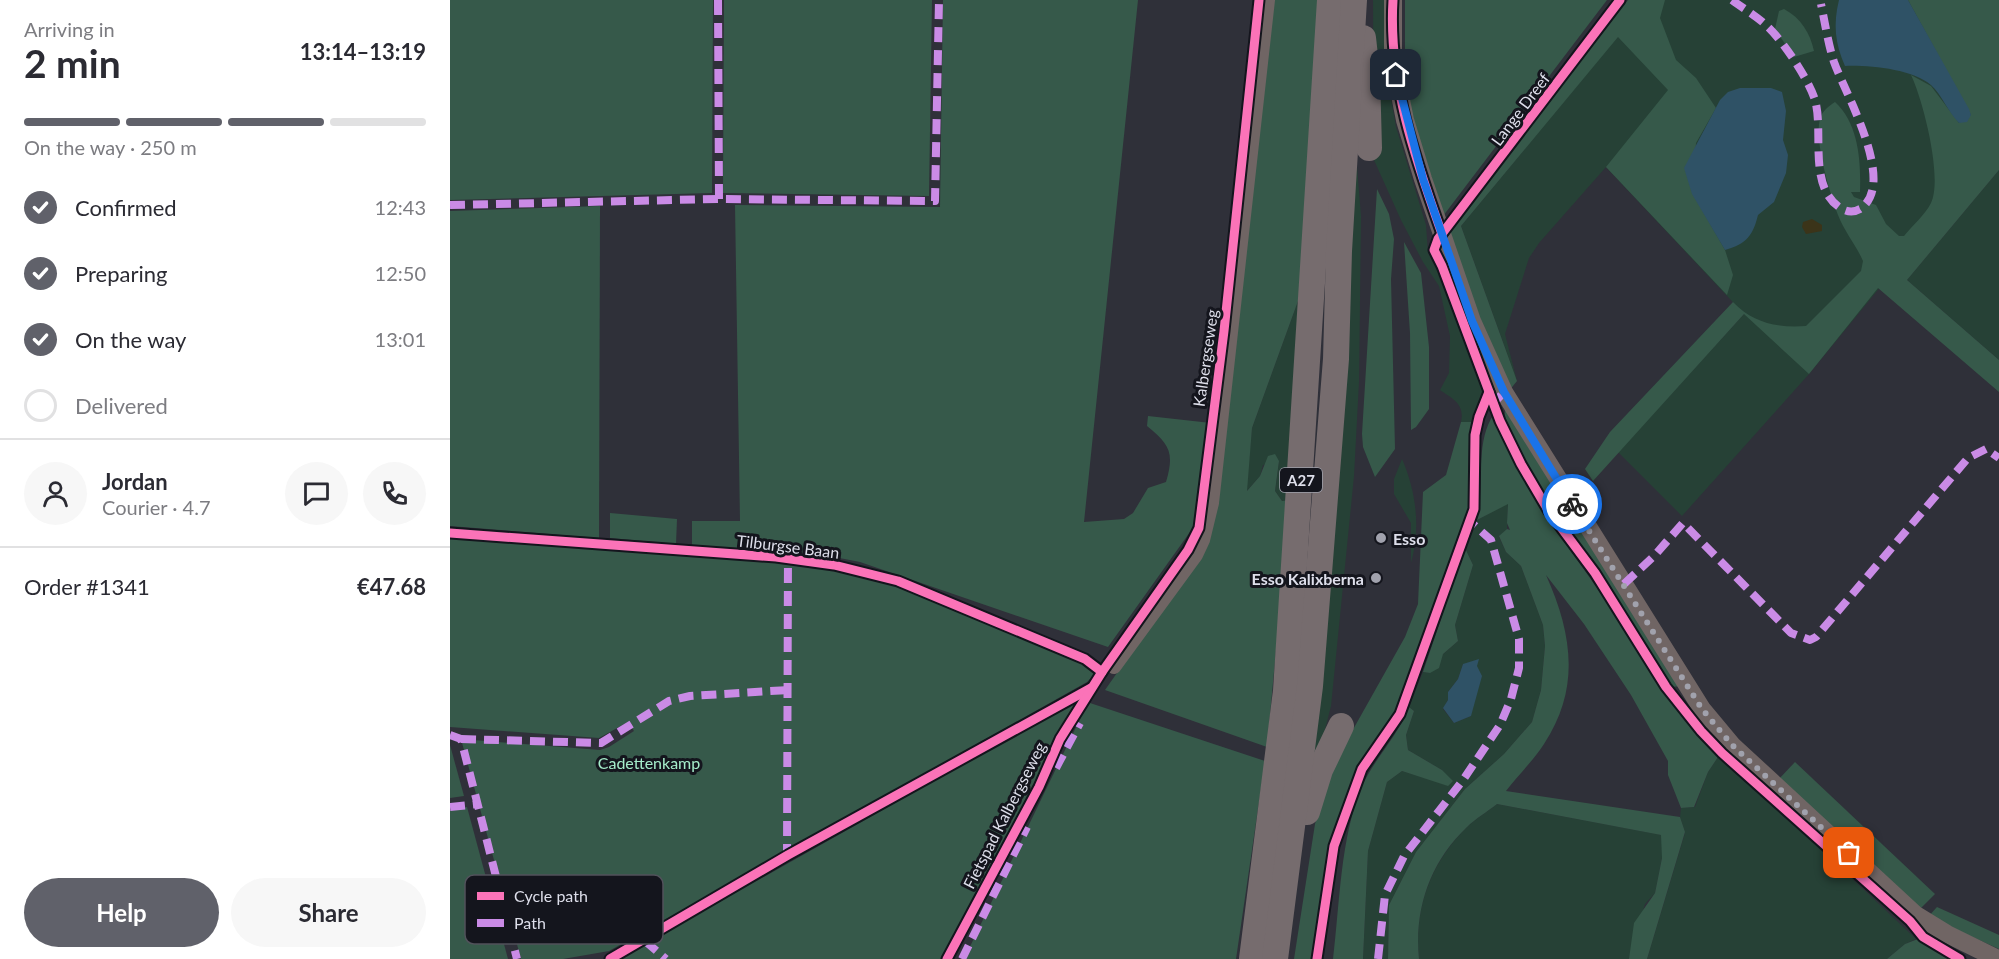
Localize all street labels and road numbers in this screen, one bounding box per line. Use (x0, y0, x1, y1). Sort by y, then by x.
street label: Lange Dreef (1487, 69, 1554, 149)
street label: Kalbergseweg (1189, 308, 1221, 408)
road number: A27 (1280, 468, 1322, 492)
street label: Tilburgse Baan (736, 530, 840, 562)
street label: Fietspad Kalbergseweg (959, 738, 1049, 892)

